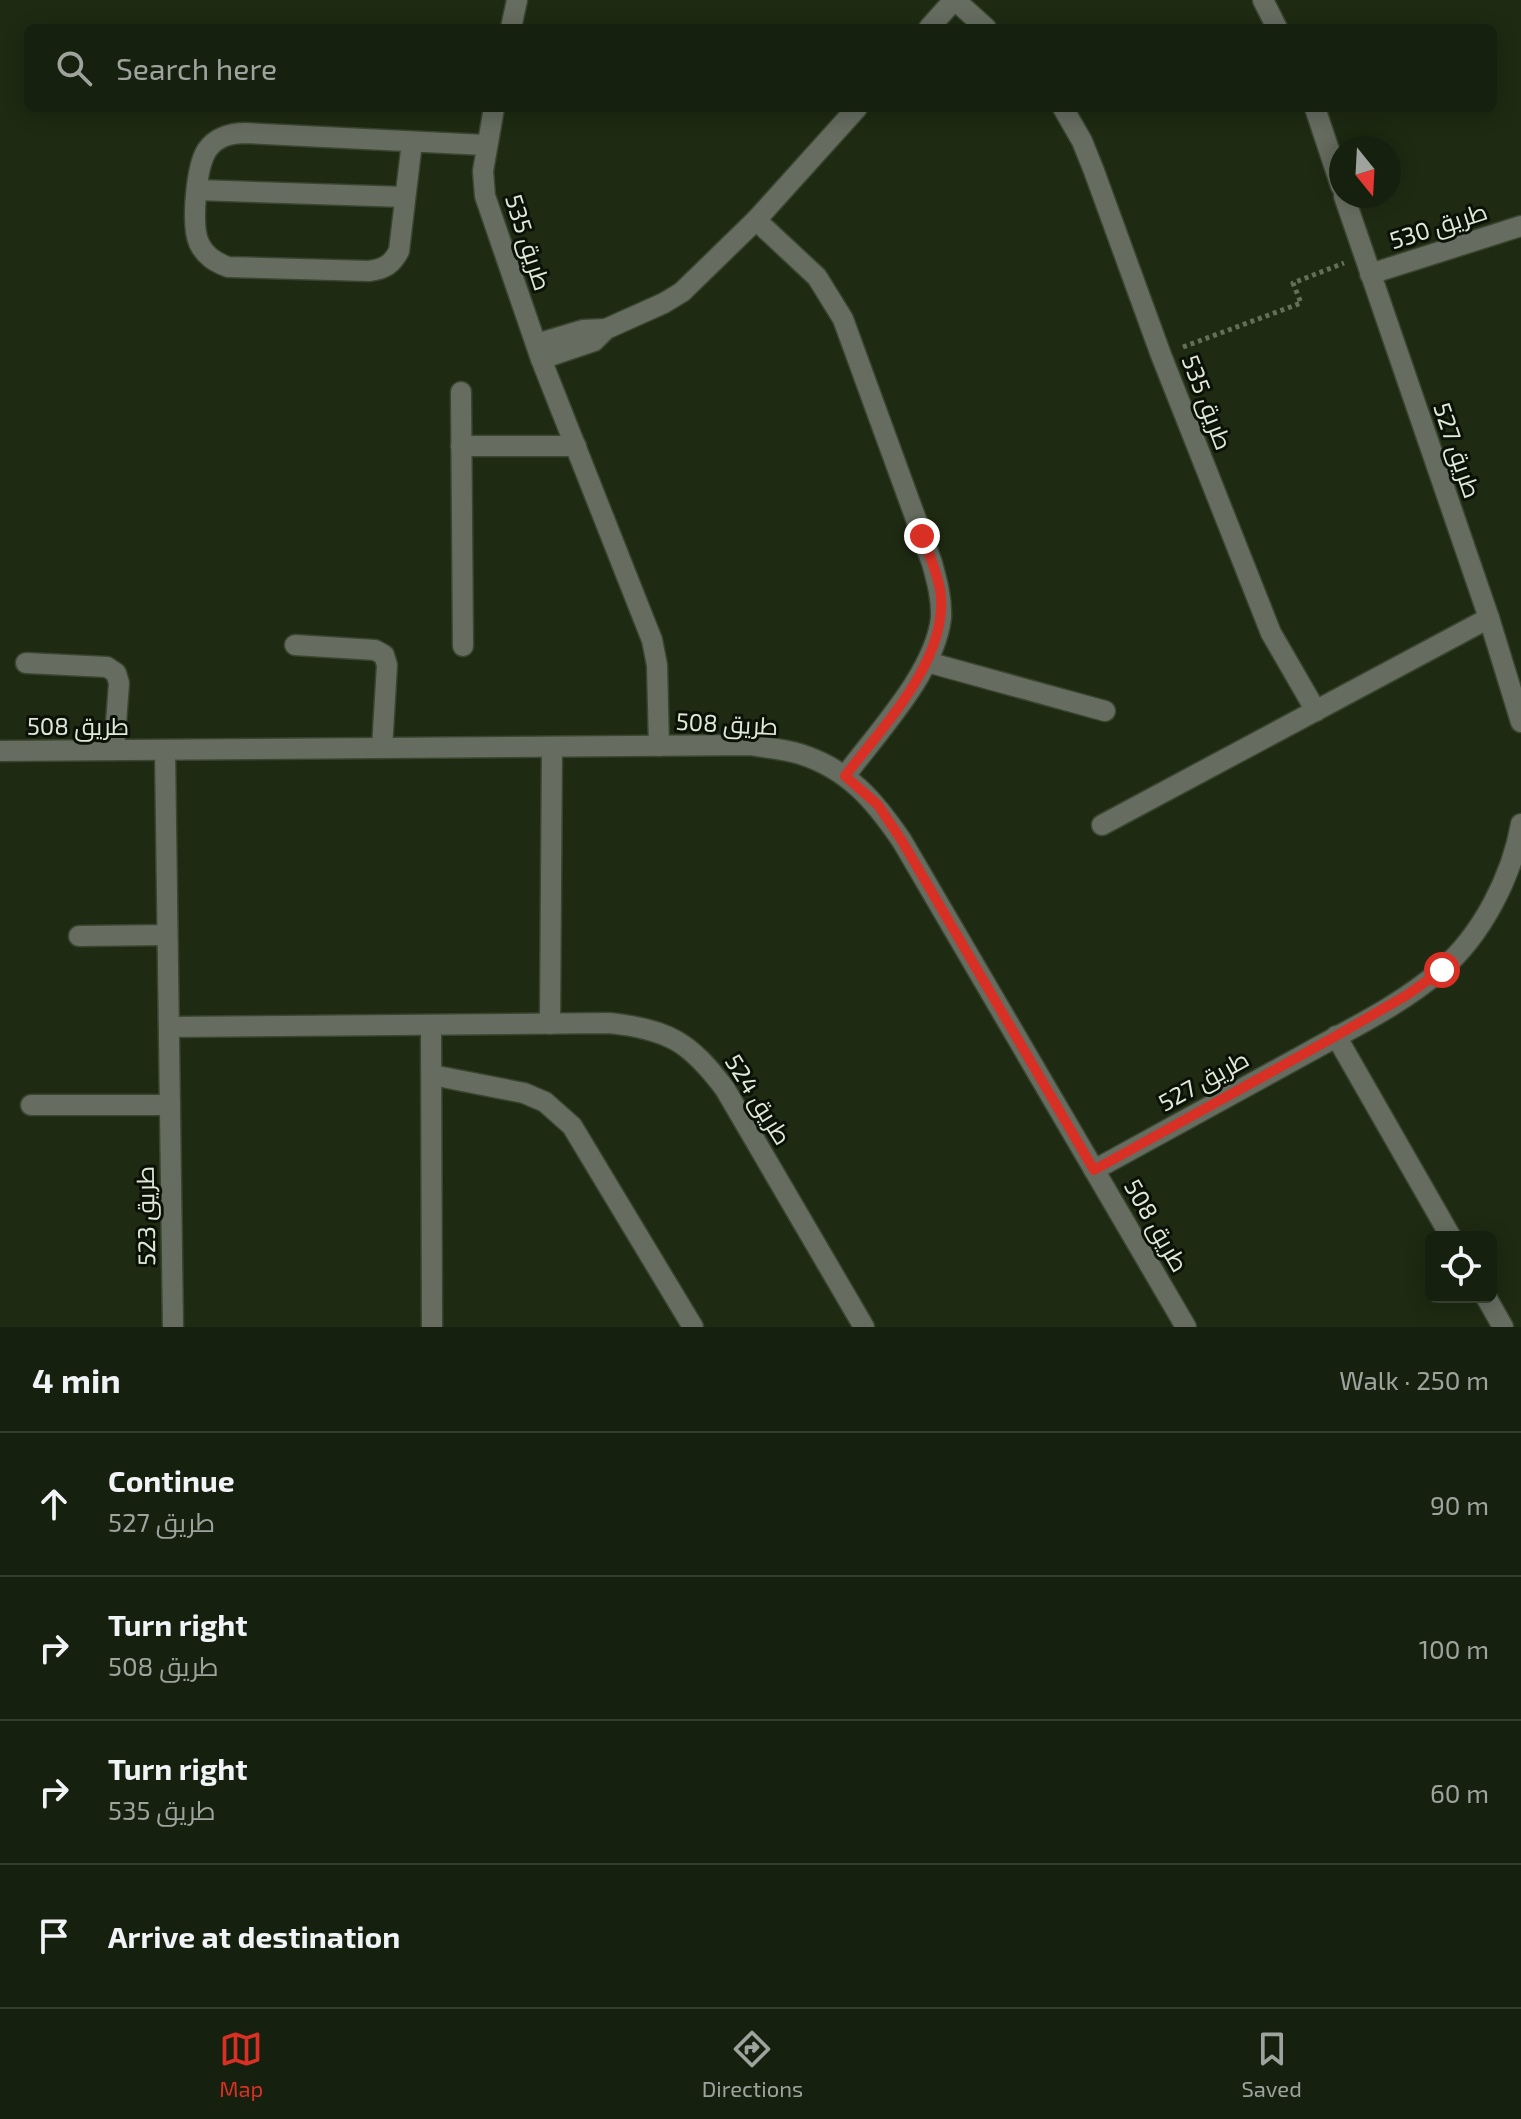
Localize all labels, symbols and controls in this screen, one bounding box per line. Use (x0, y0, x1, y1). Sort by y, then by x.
search box (24, 24, 1497, 112)
icon: search (52, 46, 96, 90)
text: Search here (116, 50, 277, 86)
north arrow (1329, 136, 1401, 208)
street label: طريق 535 (498, 190, 558, 294)
street label: طريق 530 (1386, 196, 1491, 256)
street label: طريق 535 (1175, 350, 1239, 454)
street label: طريق 527 (1426, 399, 1488, 502)
route end (904, 518, 940, 554)
street label: طريق 508 (675, 706, 779, 742)
street label: طريق 508 (27, 711, 129, 742)
route start (1424, 952, 1460, 988)
street label: طريق 527 (1153, 1043, 1254, 1118)
street label: طريق 524 (718, 1048, 798, 1151)
street label: طريق 523 (130, 1166, 162, 1266)
street label: طريق 508 (1117, 1174, 1195, 1277)
map controls (1425, 1231, 1497, 1303)
button: locate (1425, 1231, 1497, 1303)
text: 4 min (32, 1359, 121, 1400)
text: Walk · 250 m (1339, 1364, 1489, 1395)
text: Continue (108, 1462, 235, 1498)
icon: ahead (32, 1482, 76, 1526)
text: 90 m (1430, 1489, 1489, 1520)
text: طريق 527 (108, 1506, 215, 1537)
text: Turn right (108, 1606, 248, 1642)
icon: right (32, 1626, 76, 1670)
text: 100 m (1419, 1633, 1489, 1664)
text: طريق 508 (108, 1650, 219, 1681)
text: Turn right (108, 1750, 248, 1786)
icon: right (32, 1770, 76, 1814)
text: 60 m (1430, 1777, 1489, 1808)
text: طريق 535 (108, 1794, 216, 1825)
icon: arrive (32, 1914, 76, 1958)
text: Arrive at destination (108, 1918, 400, 1954)
tab: Map (219, 2027, 263, 2101)
tab: Directions (702, 2027, 803, 2101)
tab: Saved (1241, 2027, 1302, 2101)

